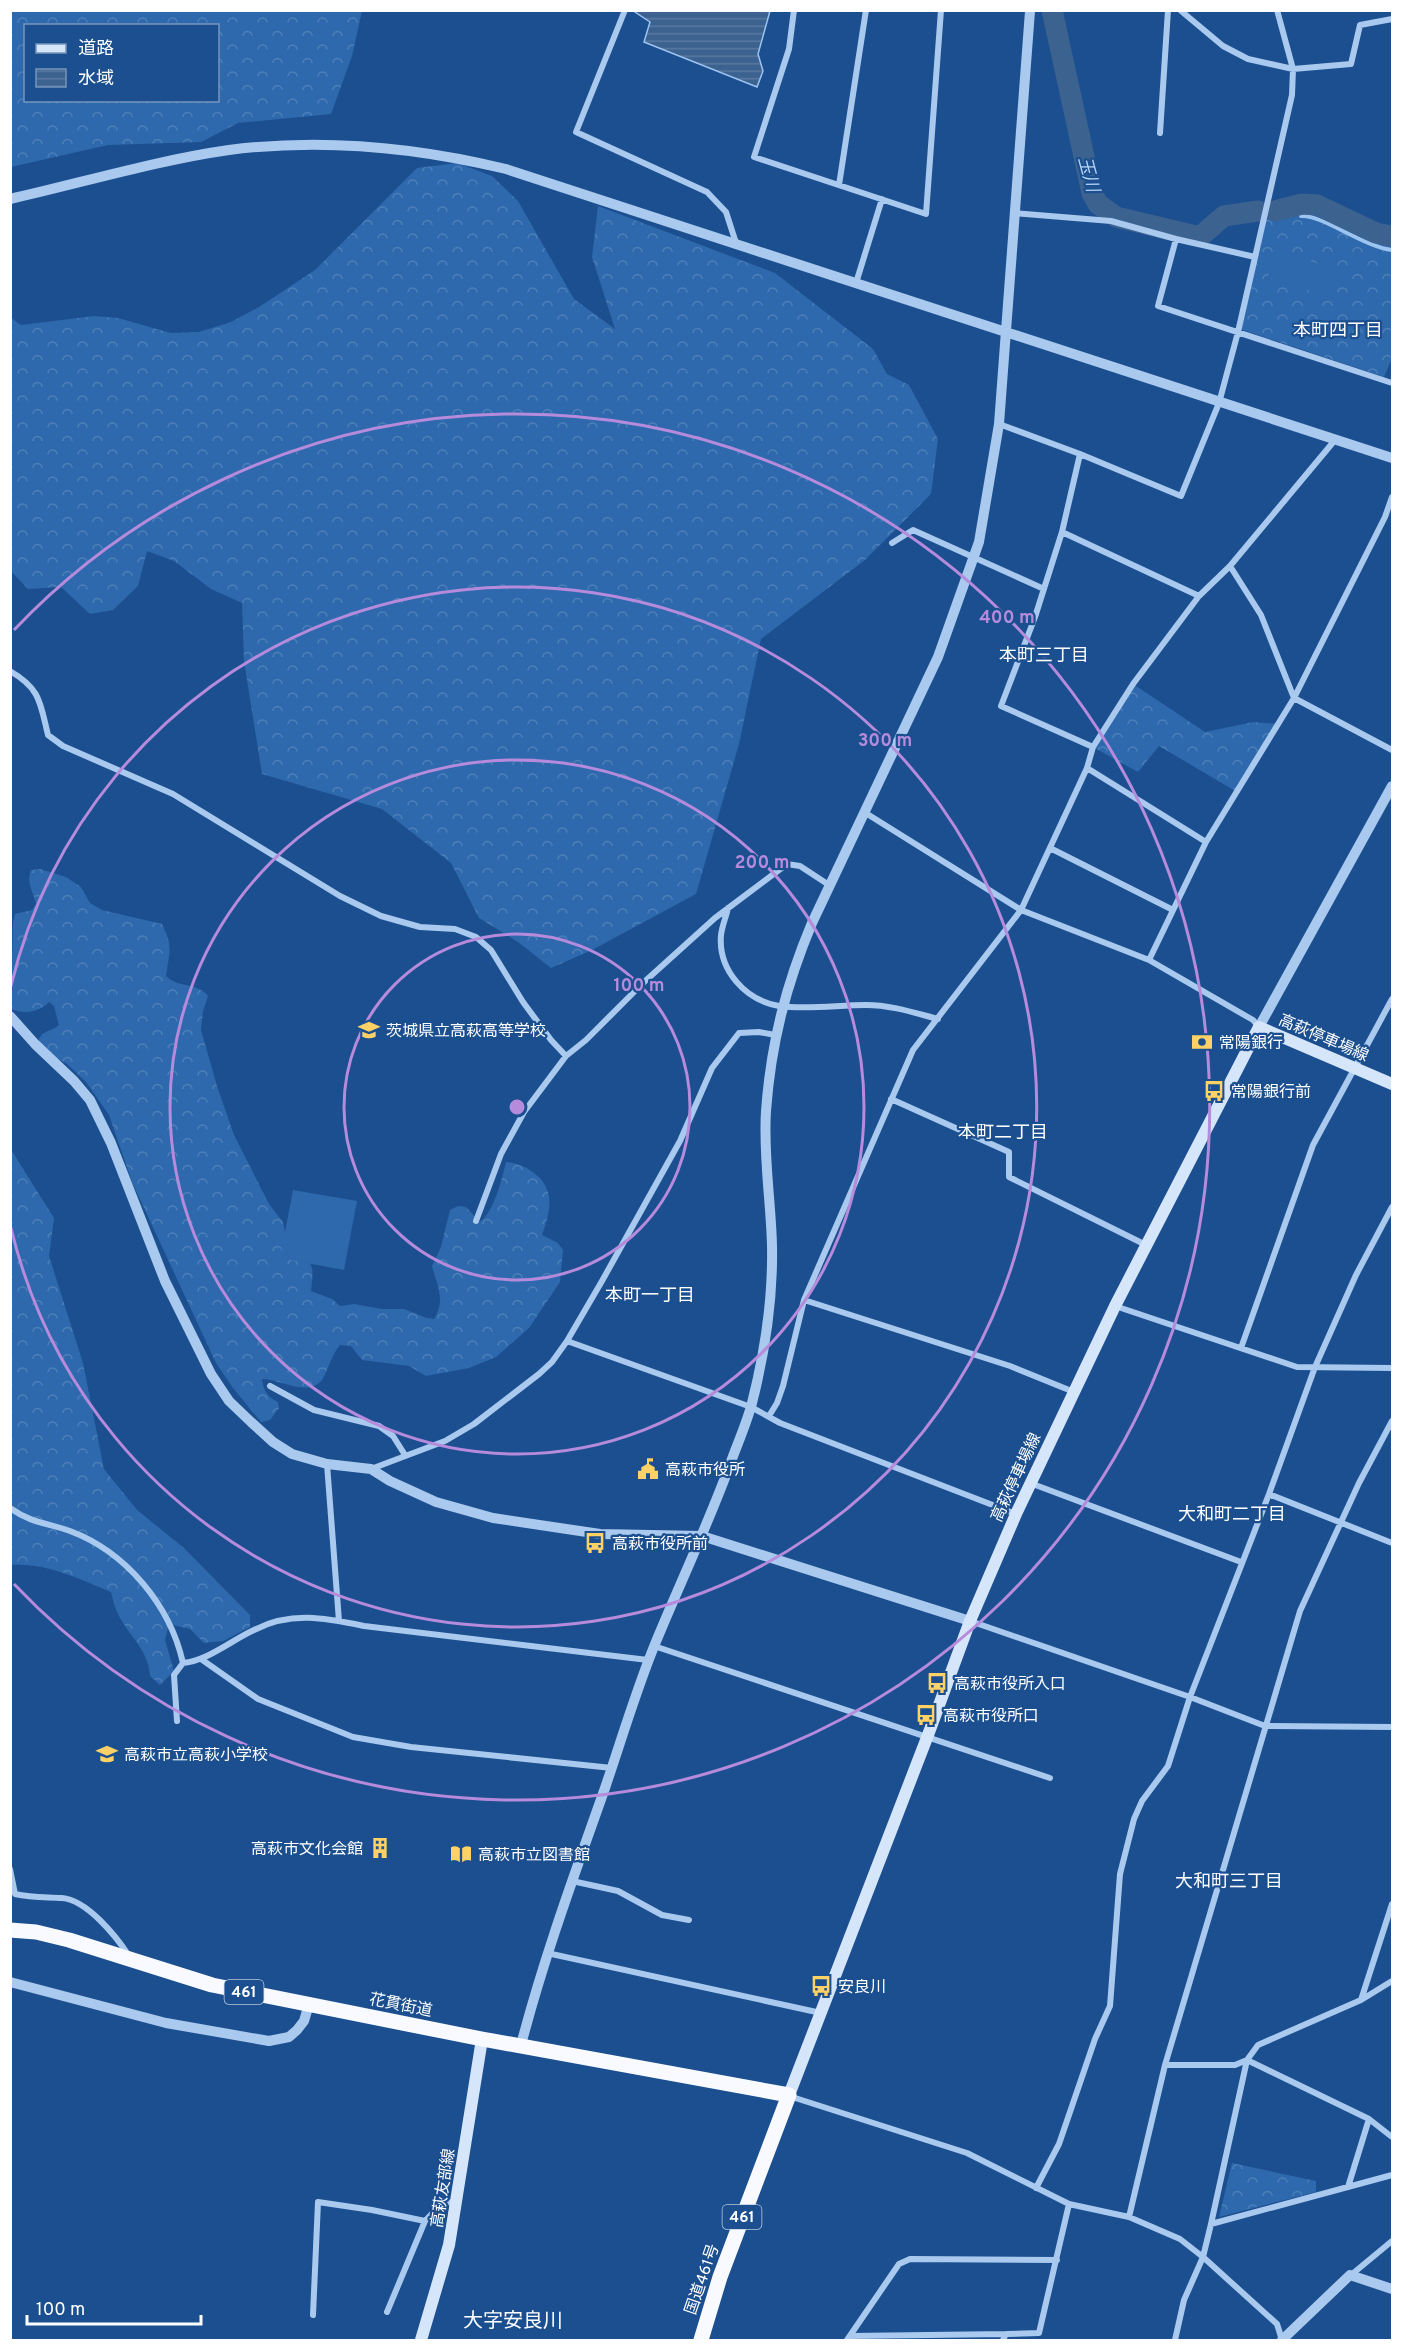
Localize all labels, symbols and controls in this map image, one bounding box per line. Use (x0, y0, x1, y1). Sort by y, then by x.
legend (24, 24, 219, 102)
text: 道路 (78, 38, 114, 61)
text: 水域 (78, 68, 114, 91)
water label: 玉川 (1072, 154, 1104, 197)
district label: 本町四丁目 (1293, 320, 1383, 343)
text: 400 m (979, 607, 1035, 630)
district label: 本町三丁目 (999, 645, 1089, 668)
text: 300 m (858, 730, 912, 753)
text: 200 m (734, 852, 790, 875)
text: 100 m (613, 975, 665, 998)
street label: 高萩停車場線 (1275, 1011, 1371, 1067)
school or university icon: 茨城県立高萩高等学校 (357, 1018, 381, 1042)
place label: 茨城県立高萩高等学校 (386, 1022, 546, 1042)
bank icon: 常陽銀行 (1190, 1030, 1214, 1054)
place label: 常陽銀行 (1219, 1034, 1283, 1054)
bus stop icon: 常陽銀行前 (1202, 1079, 1226, 1103)
place label: 常陽銀行前 (1231, 1083, 1311, 1103)
centre of rings (507, 1097, 527, 1117)
district label: 本町二丁目 (958, 1122, 1048, 1145)
district label: 本町一丁目 (605, 1285, 695, 1308)
street label: 高萩停車場線 (987, 1430, 1046, 1526)
public building icon: 高萩市役所 (636, 1457, 660, 1481)
place label: 高萩市役所 (665, 1461, 745, 1481)
district label: 大和町二丁目 (1178, 1504, 1286, 1527)
bus stop icon: 高萩市役所前 (583, 1531, 607, 1555)
place label: 高萩市役所前 (612, 1535, 708, 1555)
bus stop icon: 高萩市役所入口 (925, 1671, 949, 1695)
place label: 高萩市役所入口 (954, 1675, 1066, 1695)
bus stop icon: 高萩市役所口 (914, 1703, 938, 1727)
place label: 高萩市役所口 (943, 1707, 1039, 1727)
school or university icon: 高萩市立高萩小学校 (95, 1742, 119, 1766)
place label: 高萩市立高萩小学校 (124, 1746, 268, 1766)
building icon: 高萩市文化会館 (368, 1836, 392, 1860)
place label: 高萩市文化会館 (251, 1840, 363, 1860)
library icon: 高萩市立図書館 (449, 1842, 473, 1866)
place label: 高萩市立図書館 (478, 1846, 590, 1866)
district label: 大和町三丁目 (1175, 1871, 1283, 1894)
bus stop icon: 安良川 (809, 1974, 833, 1998)
place label: 安良川 (838, 1978, 886, 1998)
road number: 461 (224, 1980, 264, 2004)
street label: 花貫街道 (367, 1990, 434, 2022)
street label: 高萩友部線 (428, 2147, 460, 2229)
road number: 461 (722, 2205, 762, 2229)
street label: 国道461号 (681, 2242, 724, 2318)
scale bar (27, 2288, 201, 2326)
text: 100 m (36, 2299, 85, 2322)
district label: 大字安良川 (463, 2309, 563, 2335)

